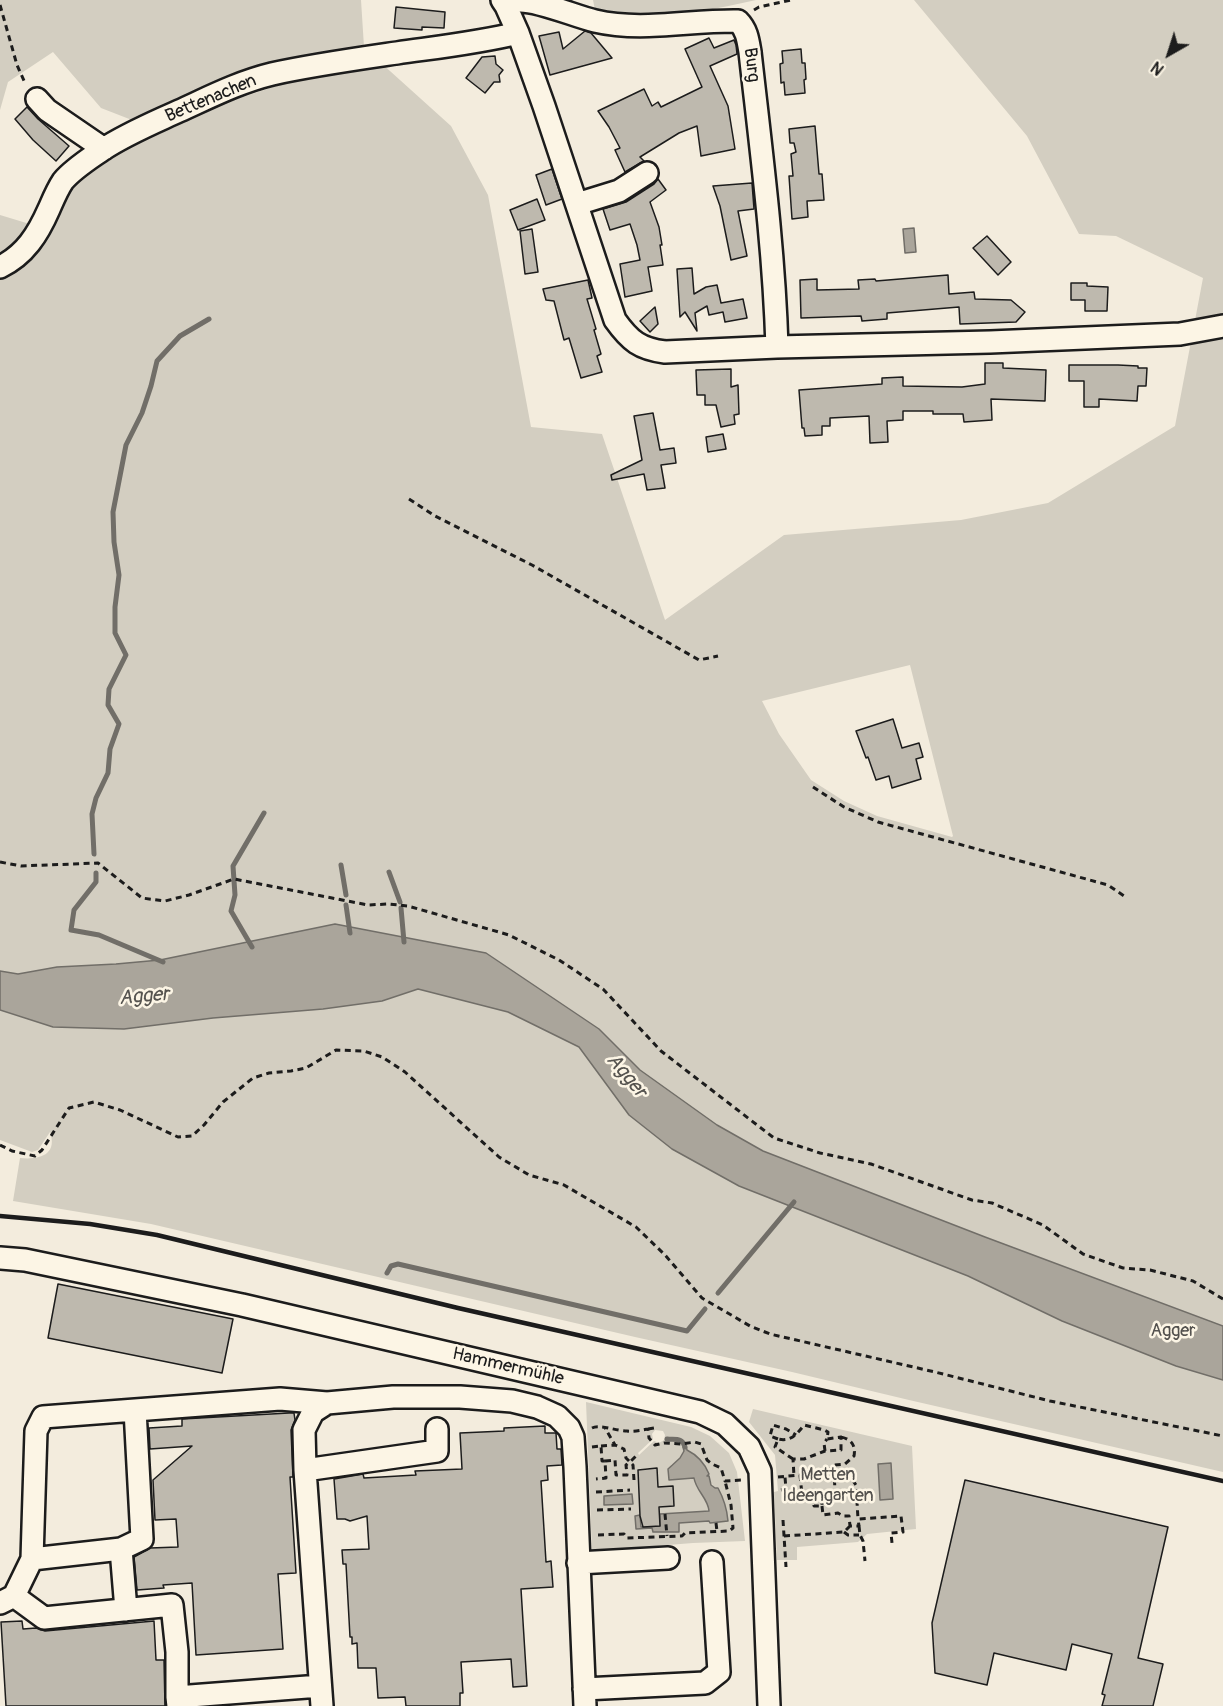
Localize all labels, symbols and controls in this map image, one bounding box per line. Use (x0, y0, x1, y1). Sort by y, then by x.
north arrow (1139, 24, 1199, 84)
street label: Burg (738, 46, 764, 84)
text: N (1147, 57, 1168, 79)
street label: Bettenachen (162, 70, 260, 128)
water label: Agger (118, 983, 170, 1011)
water label: Agger (601, 1049, 651, 1103)
park label: Agger (1150, 1320, 1196, 1342)
street label: Hammermühle (450, 1344, 566, 1390)
park label: Metten Ideengarten (782, 1464, 874, 1506)

